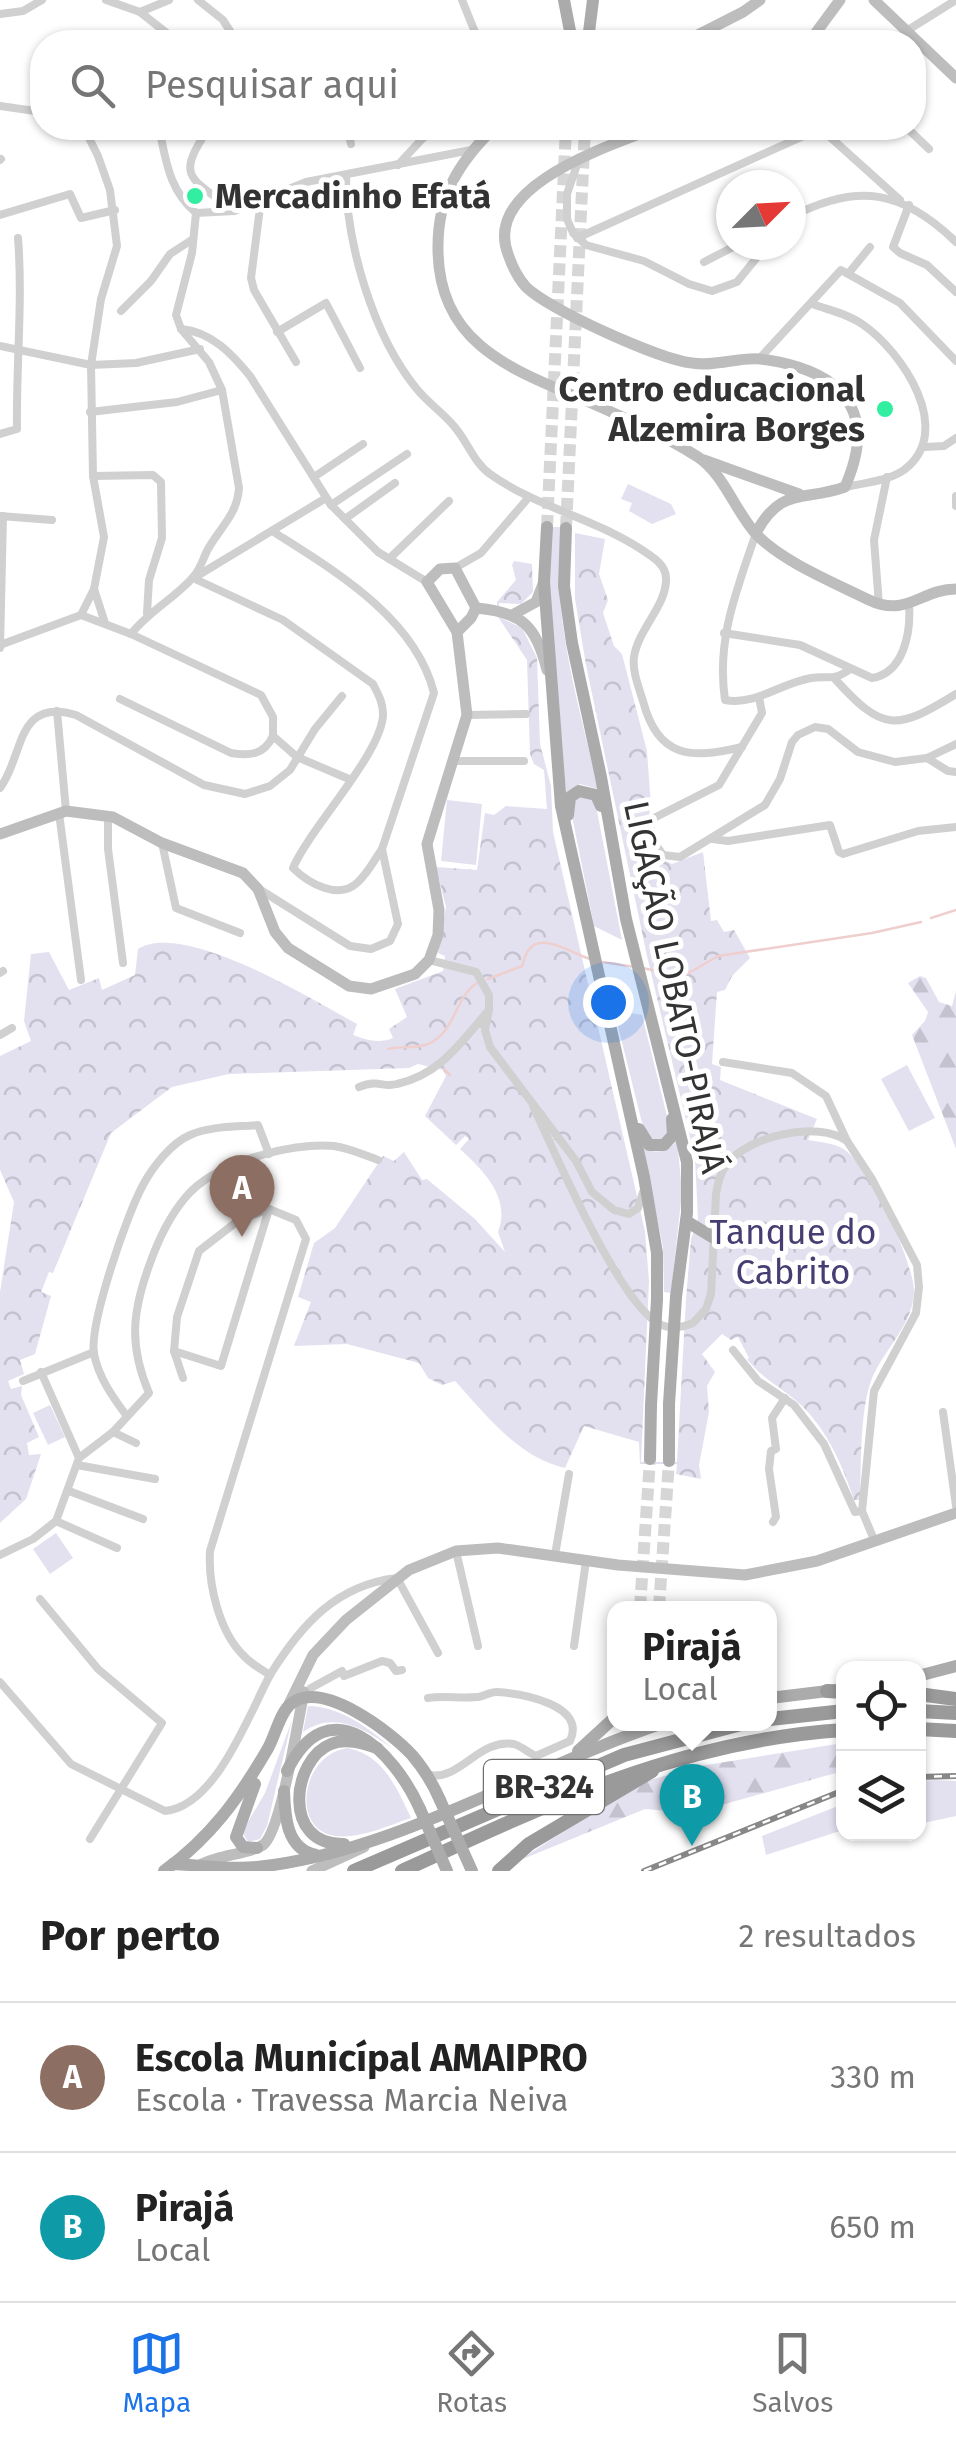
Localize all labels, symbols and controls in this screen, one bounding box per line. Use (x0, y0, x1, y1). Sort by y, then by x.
search box (30, 30, 926, 140)
icon: search (65, 58, 120, 113)
text: Pesquisar aqui (145, 62, 399, 108)
north arrow (716, 170, 806, 260)
place label: Mercadinho Efatá (215, 175, 491, 217)
marker: Mercadinho Efatá (184, 185, 206, 207)
place label: Centro educacional Alzemira Borges (558, 368, 866, 450)
marker: Centro educacional Alzemira Borges (874, 398, 896, 420)
street label: LIGAÇÃO LOBATO-PIRAJÁ (614, 797, 735, 1177)
your location (583, 977, 634, 1028)
pin: A (210, 1154, 274, 1237)
park label: Tanque do Cabrito (710, 1211, 876, 1293)
popup (607, 1601, 777, 1731)
text: Pirajá (642, 1624, 742, 1670)
map controls (836, 1661, 926, 1841)
button: locate (836, 1661, 926, 1751)
text: Local (642, 1670, 718, 1708)
button: layers (836, 1751, 926, 1841)
road number: BR-324 (484, 1760, 604, 1814)
pin: B (660, 1764, 724, 1846)
text: Por perto (40, 1911, 220, 1961)
text: 2 resultados (738, 1917, 916, 1955)
text: Escola Municípal AMAIPRO (135, 2035, 588, 2081)
text: A (63, 2058, 82, 2096)
text: 330 m (830, 2058, 916, 2096)
text: Escola · Travessa Marcia Neiva (135, 2081, 568, 2119)
text: Pirajá (135, 2185, 234, 2231)
text: B (63, 2208, 82, 2246)
text: 650 m (829, 2208, 916, 2246)
text: Local (135, 2231, 210, 2269)
tab: Mapa (123, 2326, 191, 2419)
tab: Rotas (436, 2326, 507, 2419)
tab: Salvos (752, 2326, 833, 2419)

